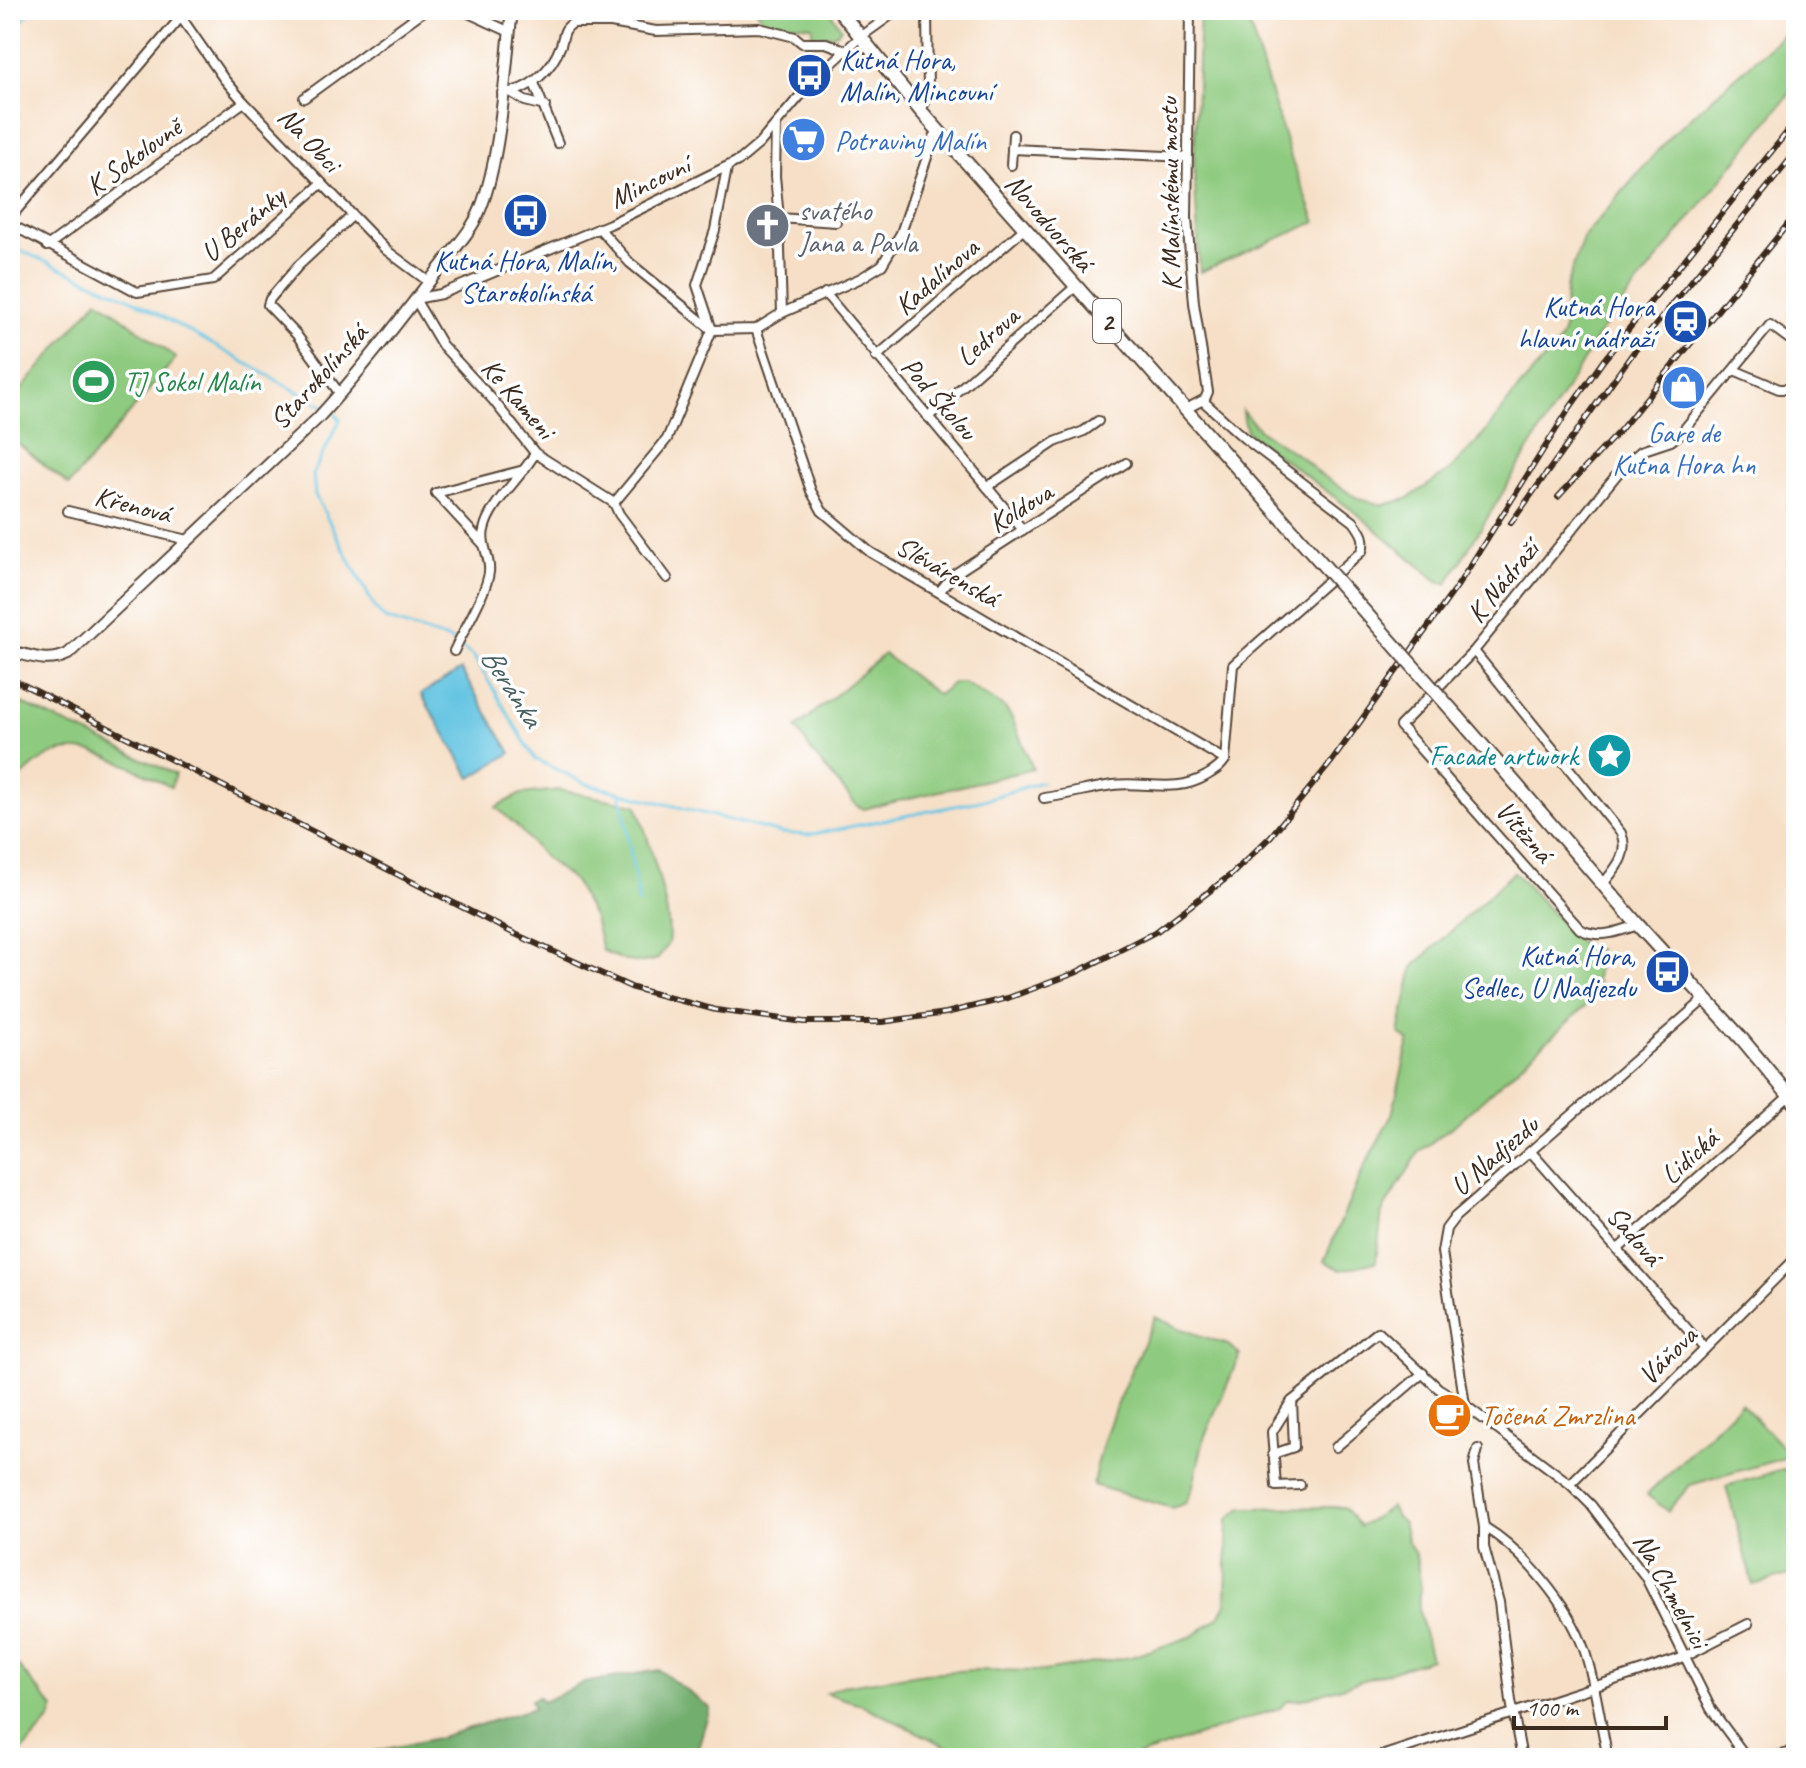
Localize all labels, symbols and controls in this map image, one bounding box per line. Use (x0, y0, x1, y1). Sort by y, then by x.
place label: Kutná Hora, Malín, Mincovní (840, 42, 998, 109)
bus stop icon: Kutná Hora, Malín, Mincovní (785, 51, 833, 99)
street label: K Malínskému mostu (1150, 95, 1189, 291)
street label: Na Obci (271, 99, 351, 182)
street label: K Sokolovně (79, 108, 191, 203)
supermarket icon: Potraviny Malín (780, 116, 828, 164)
place label: Potraviny Malín (835, 123, 987, 158)
street label: Mincovní (603, 145, 700, 216)
street label: Novodvorská (998, 166, 1103, 280)
street label: U Beránky (193, 178, 293, 269)
bus stop icon: Kutná Hora, Malín, Starokolínská (502, 192, 550, 240)
place label: svatého Jana a Pavla (797, 193, 919, 260)
church icon: svatého Jana a Pavla (744, 202, 792, 250)
street label: Kadalínova (887, 229, 987, 322)
place label: Kutná Hora, Malín, Starokolínská (434, 243, 618, 310)
place label: Kutná Hora hlavní nádraží (1518, 289, 1660, 356)
street label: Ledrova (949, 297, 1028, 374)
station icon: Kutná Hora hlavní nádraží (1661, 298, 1709, 346)
road number: 2 (1093, 299, 1121, 343)
street label: Starokolínská (262, 314, 377, 436)
street label: Pod Školou (894, 350, 986, 448)
street label: Ke Kameni (474, 351, 566, 449)
sports icon: TJ Sokol Malín (69, 357, 117, 405)
shop icon: Gare de Kutna Hora hn (1660, 363, 1708, 411)
place label: TJ Sokol Malín (124, 364, 262, 399)
place label: Gare de Kutna Hora hn (1613, 415, 1756, 482)
street label: Koldova (982, 473, 1061, 540)
street label: Křenová (91, 478, 177, 531)
street label: Slévárenská (890, 528, 1008, 616)
street label: K Nádraží (1459, 528, 1550, 630)
water label: Beránka (472, 640, 553, 736)
place icon: Facade artwork (1585, 731, 1633, 779)
place label: Facade artwork (1430, 738, 1581, 773)
street label: Vítězná (1488, 793, 1563, 872)
place label: Kutná Hora, Sedlec, U Nadjezdu (1461, 938, 1638, 1005)
bus stop icon: Kutná Hora, Sedlec, U Nadjezdu (1643, 947, 1691, 995)
street label: U Nadjezdu (1443, 1107, 1547, 1203)
street label: Lidická (1653, 1119, 1728, 1191)
street label: Sadová (1599, 1198, 1672, 1275)
street label: Váňova (1631, 1317, 1705, 1392)
cafe icon: Točená Zmrzlina (1426, 1391, 1474, 1439)
place label: Točená Zmrzlina (1481, 1398, 1636, 1433)
street label: Na Chmelnici (1626, 1527, 1719, 1657)
scale bar (1514, 1680, 1666, 1730)
text: 100 m (1526, 1693, 1580, 1723)

